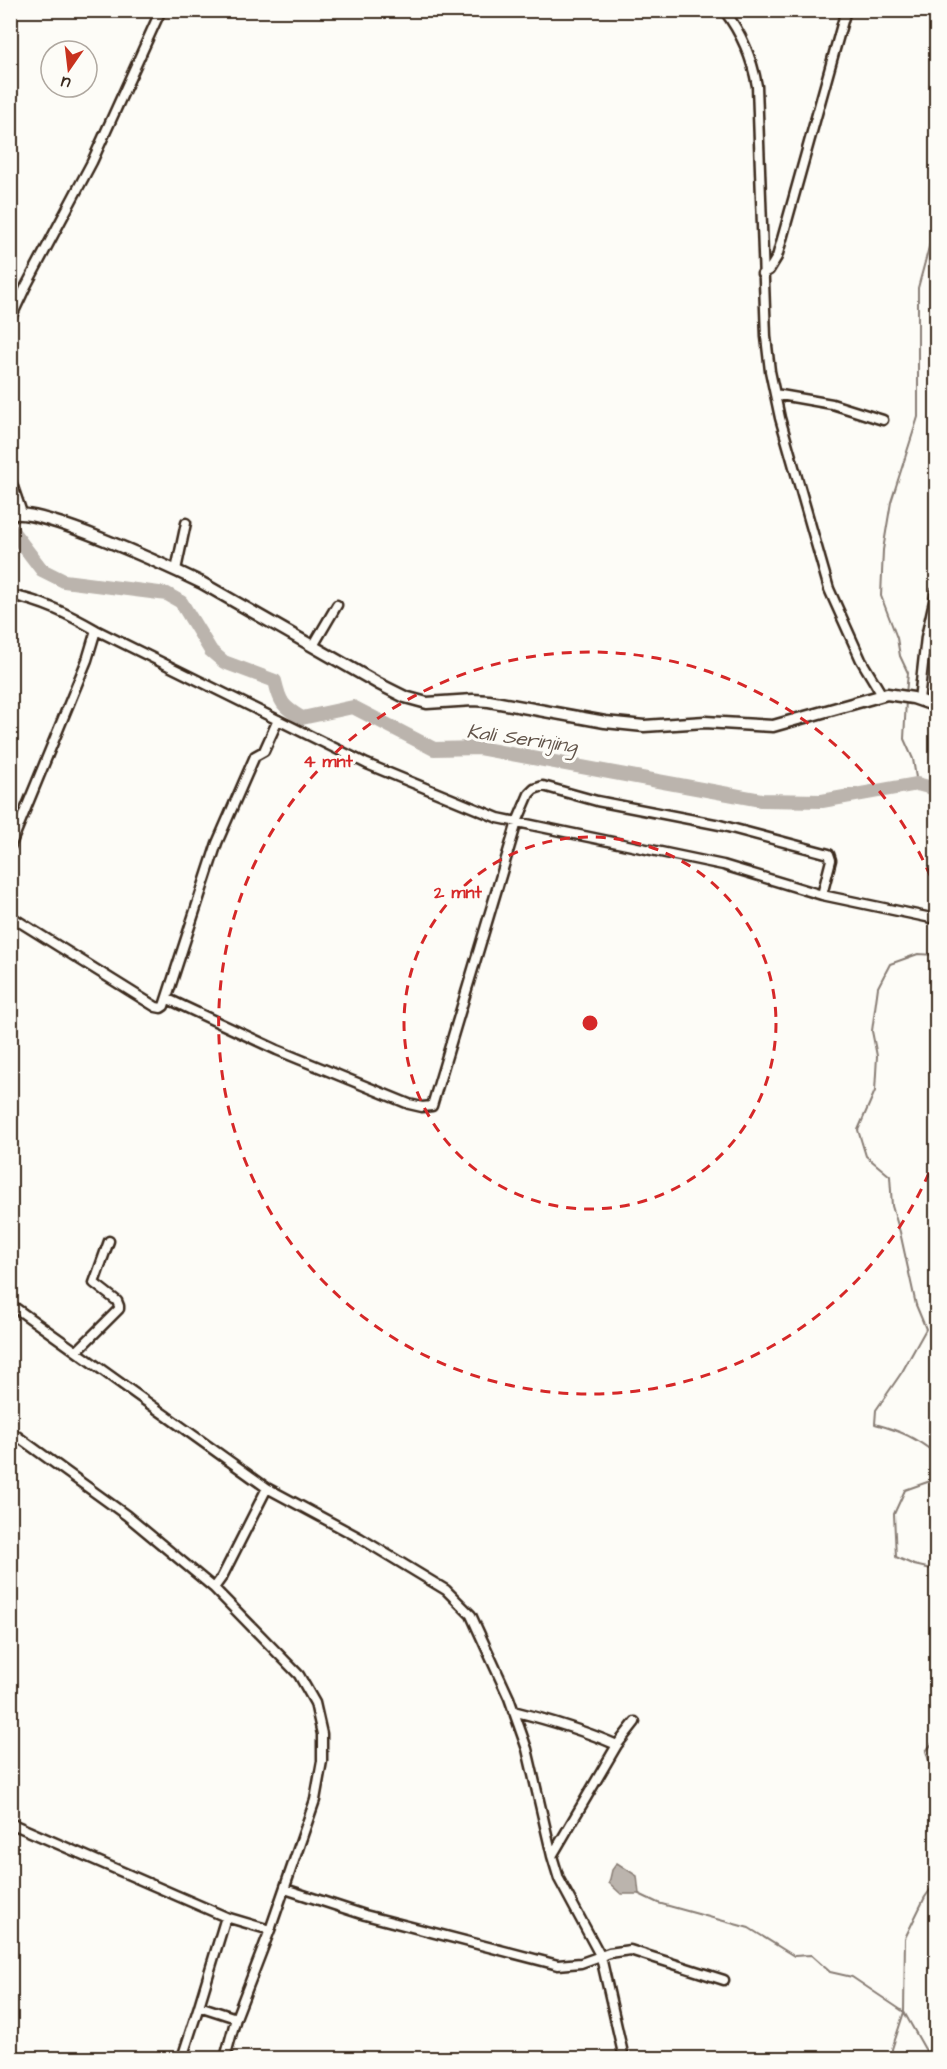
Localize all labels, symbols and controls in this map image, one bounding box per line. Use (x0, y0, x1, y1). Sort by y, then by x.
north arrow (39, 39, 99, 99)
text: U (59, 71, 73, 94)
water label: Kali Serinjing (465, 717, 581, 762)
text: 4 mnt (303, 749, 354, 774)
text: 2 mnt (433, 880, 483, 905)
centre of rings (580, 1013, 600, 1033)

